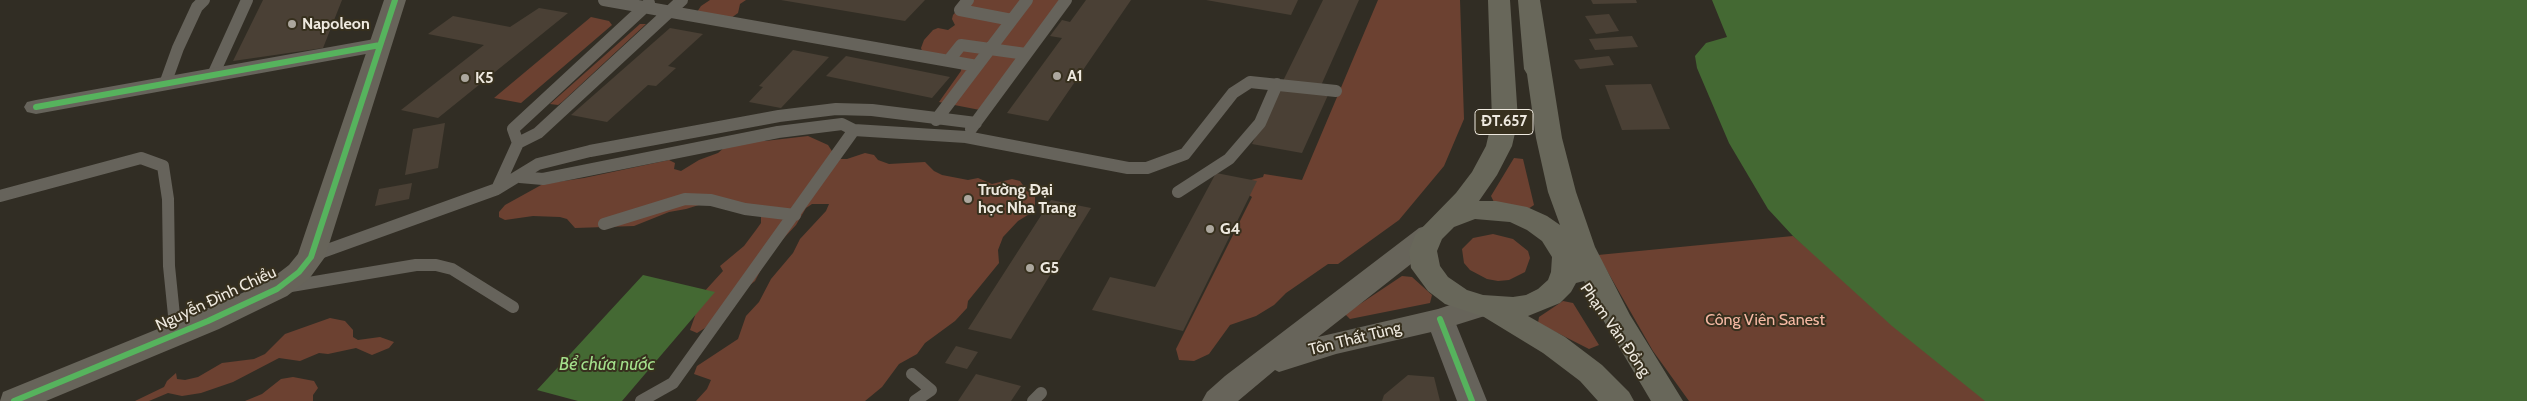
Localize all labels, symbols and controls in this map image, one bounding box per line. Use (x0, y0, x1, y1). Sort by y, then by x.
place label: Napoleon (302, 14, 370, 34)
marker: Napoleon (286, 18, 298, 30)
place label: A1 (1067, 66, 1083, 86)
place label: K5 (475, 68, 494, 88)
marker: A1 (1051, 70, 1063, 82)
marker: K5 (459, 72, 471, 84)
road number: ĐT.657 (1475, 110, 1533, 134)
place label: Trường Đại học Nha Trang (978, 180, 1076, 218)
marker: Trường Đại học Nha Trang (962, 193, 974, 205)
place label: G4 (1220, 219, 1241, 239)
marker: G4 (1204, 223, 1216, 235)
place label: G5 (1040, 258, 1059, 278)
marker: G5 (1024, 262, 1036, 274)
street label: Nguyễn Đình Chiểu (153, 263, 279, 335)
street label: Phạm Văn Đồng (1576, 280, 1654, 380)
park label: Công Viên Sanest (1705, 310, 1825, 330)
street label: Tôn Thất Tùng (1307, 318, 1403, 360)
water label: Bể chứa nước (559, 354, 655, 376)

